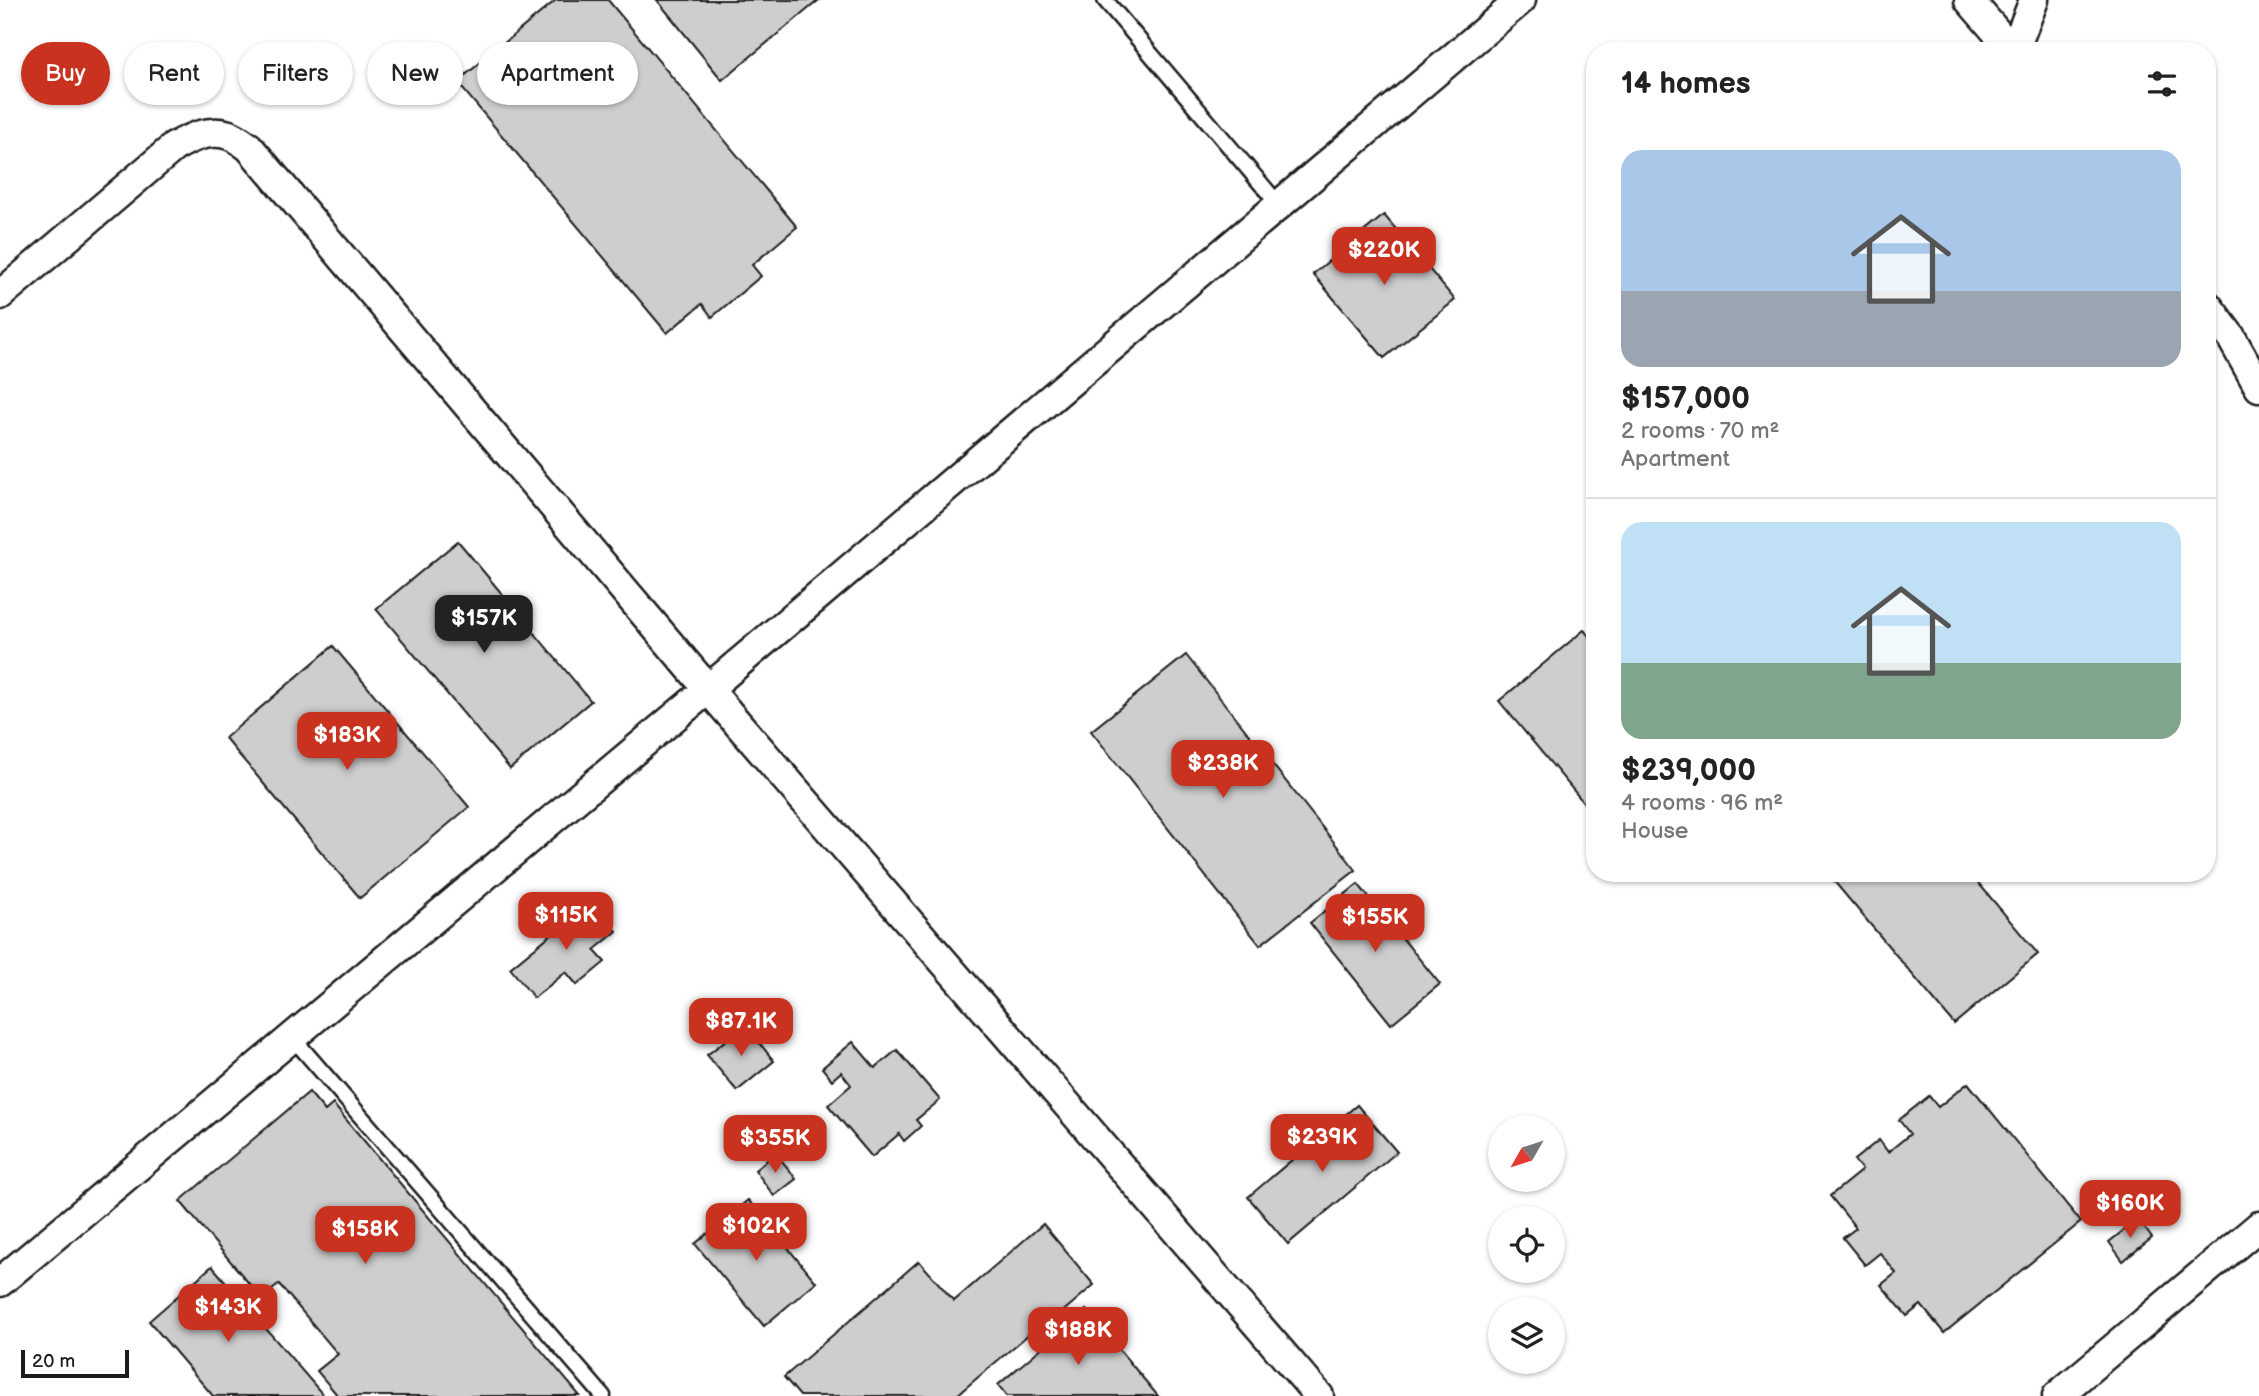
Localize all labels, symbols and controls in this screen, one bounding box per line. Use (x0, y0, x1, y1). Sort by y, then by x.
chip: Buy (21, 42, 110, 105)
chip: Rent (124, 42, 224, 105)
chip: Filters (238, 42, 353, 105)
chip: New (367, 42, 463, 105)
chip: Apartment (477, 42, 638, 105)
icon: filters (2143, 65, 2181, 103)
text: 14 homes (1621, 66, 1750, 102)
icon: home (1838, 196, 1964, 322)
pin: $220K (1335, 228, 1433, 287)
text: $220K (1348, 236, 1420, 264)
text: $157,000 (1621, 381, 1750, 417)
text: 2 rooms · 70 m² (1621, 417, 1780, 445)
text: Apartment (1621, 445, 1730, 473)
icon: home (1838, 568, 1964, 694)
pin: $157K (435, 596, 533, 655)
text: $157K (451, 604, 517, 632)
pin: $183K (298, 712, 396, 772)
text: $183K (313, 721, 381, 749)
pin: $238K (1174, 740, 1272, 800)
text: $238K (1187, 749, 1259, 777)
text: $239,000 (1621, 753, 1756, 789)
text: 4 rooms · 96 m² (1621, 789, 1783, 817)
text: House (1621, 817, 1688, 845)
pin: $115K (517, 892, 615, 952)
pin: $155K (1326, 894, 1424, 954)
text: $115K (534, 901, 598, 929)
text: $155K (1341, 903, 1409, 931)
pin: $87.1K (684, 998, 798, 1058)
text: $87.1K (705, 1007, 777, 1035)
pin: $239K (1273, 1114, 1371, 1174)
north arrow (1488, 1115, 1564, 1192)
map controls (1488, 1115, 1565, 1374)
pin: $355K (726, 1116, 824, 1175)
text: $239K (1287, 1123, 1357, 1151)
text: $355K (740, 1124, 810, 1152)
pin: $160K (2081, 1180, 2179, 1240)
text: $160K (2096, 1189, 2164, 1217)
pin: $102K (707, 1204, 805, 1263)
pin: $158K (316, 1206, 414, 1266)
button: locate (1488, 1206, 1565, 1283)
text: $102K (722, 1212, 790, 1240)
text: $158K (331, 1215, 399, 1243)
pin: $143K (179, 1284, 277, 1344)
text: $143K (194, 1293, 262, 1321)
button: layers (1488, 1297, 1565, 1374)
pin: $188K (1029, 1308, 1127, 1367)
text: $188K (1044, 1316, 1112, 1344)
scale bar (21, 1347, 130, 1379)
text: 20 m (32, 1350, 75, 1373)

